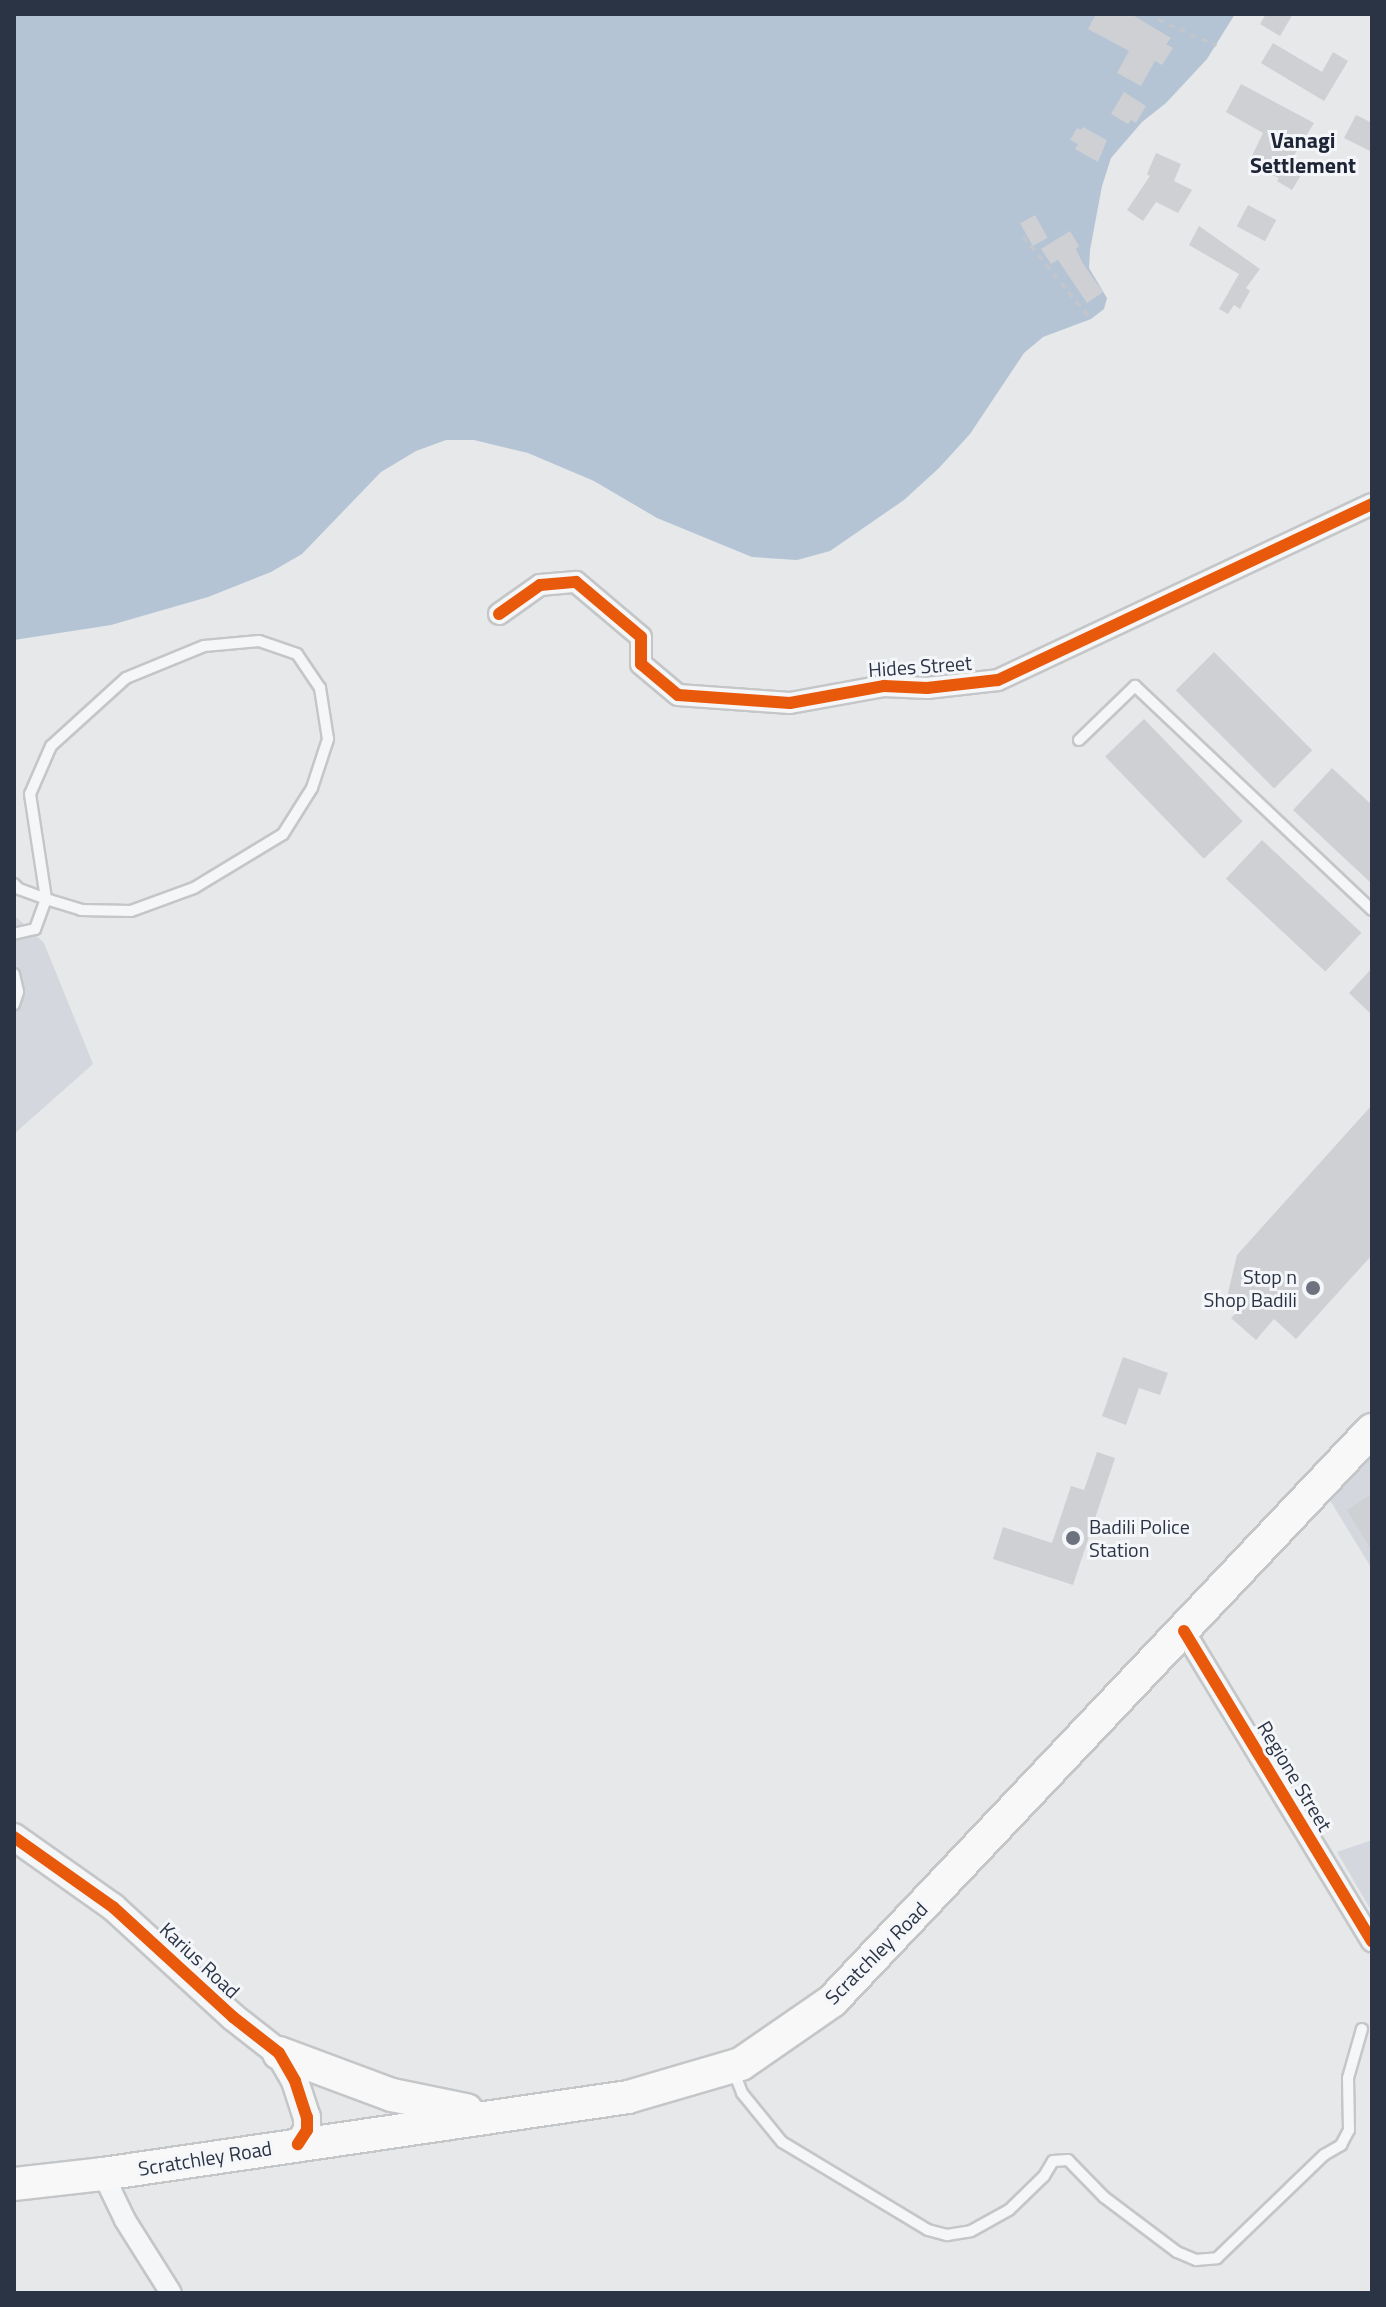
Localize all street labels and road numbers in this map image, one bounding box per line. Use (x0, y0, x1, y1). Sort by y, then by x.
street label: Hides Street (867, 650, 973, 682)
street label: Regione Street (1253, 1717, 1337, 1835)
street label: Scratchley Road (820, 1897, 932, 2009)
street label: Karius Road (155, 1917, 245, 2003)
street label: Scratchley Road (137, 2136, 273, 2180)

